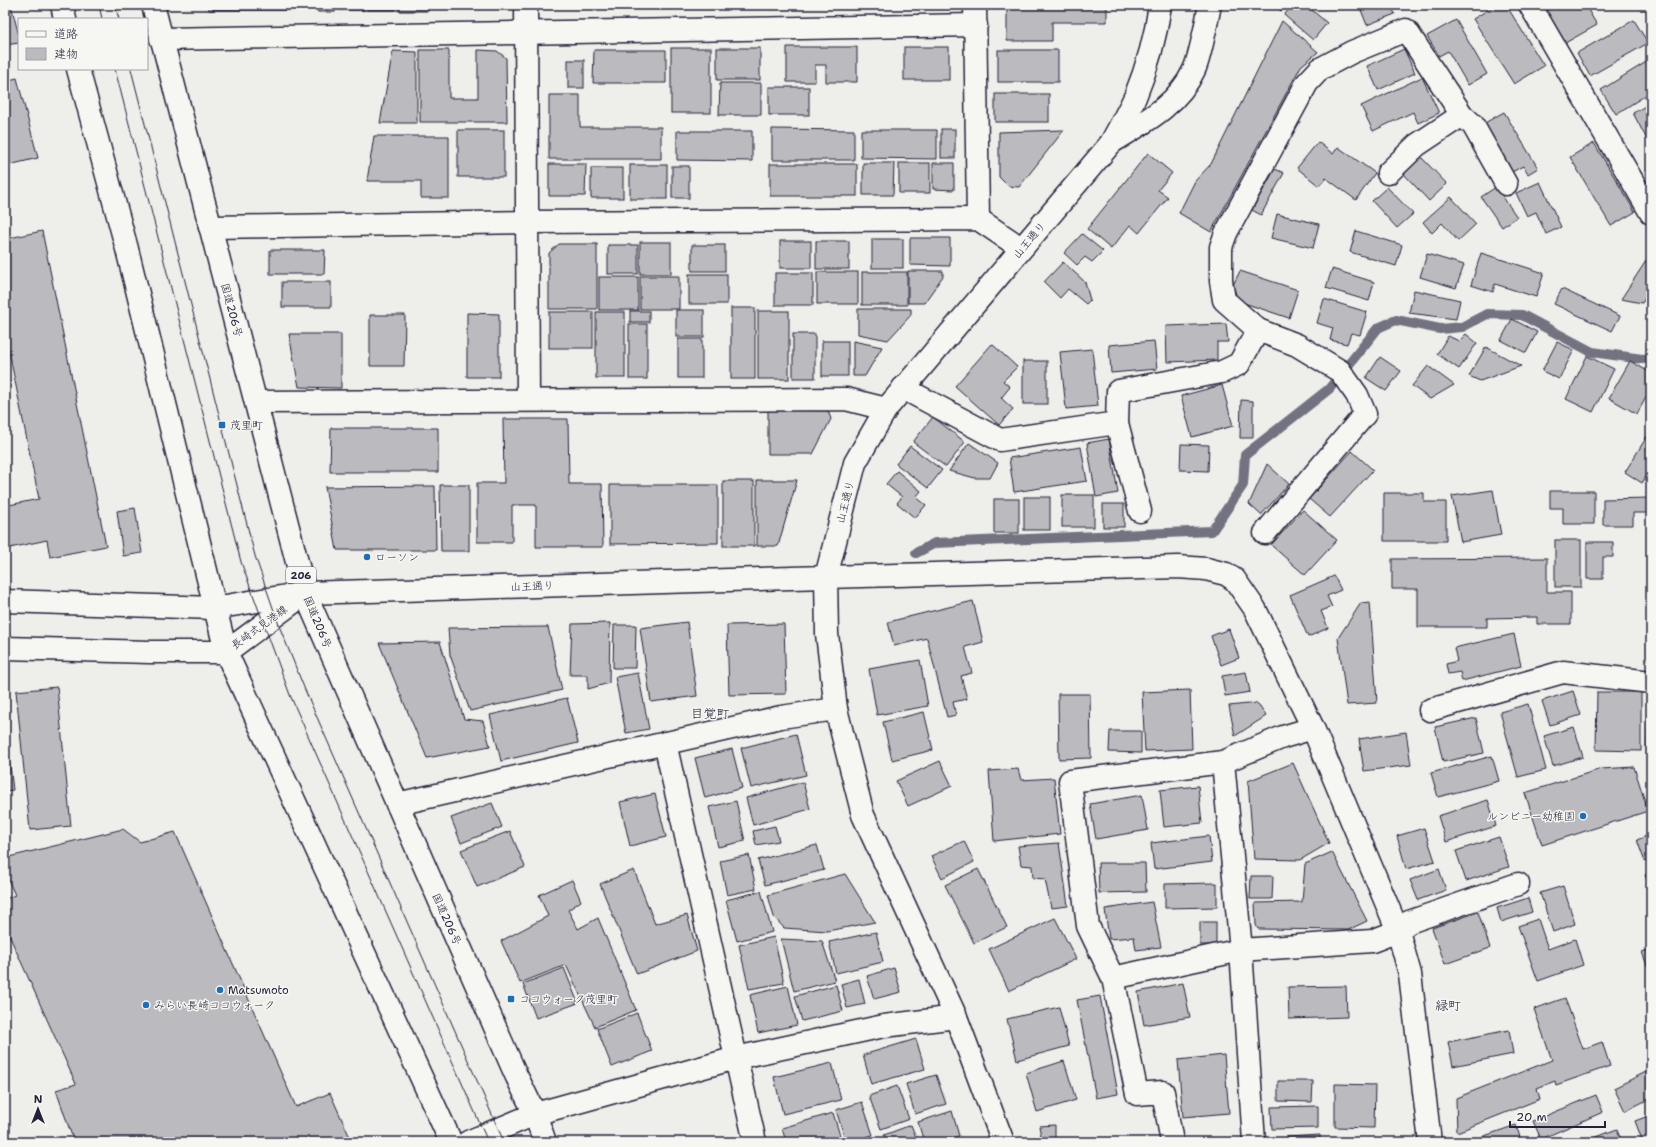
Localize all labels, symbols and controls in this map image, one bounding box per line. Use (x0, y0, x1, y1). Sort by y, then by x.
legend (18, 18, 148, 70)
text: 道路 (54, 26, 78, 42)
text: 建物 (54, 46, 78, 62)
street label: 山王通り (1009, 219, 1049, 262)
street label: 国道206号 (217, 281, 246, 339)
place label: 茂里町 (230, 418, 263, 433)
marker: 茂里町 (217, 420, 227, 430)
street label: 山王通り (833, 479, 858, 525)
place label: ローソン (375, 550, 419, 565)
marker: ローソン (362, 552, 372, 562)
road number: 206 (286, 567, 316, 583)
street label: 山王通り (510, 578, 554, 595)
street label: 国道206号 (300, 594, 335, 651)
street label: 長崎式見港線 (228, 602, 290, 653)
district label: 目覚町 (690, 705, 730, 722)
place label: ルンビニー幼稚園 (1487, 809, 1575, 824)
marker: ルンビニー幼稚園 (1578, 811, 1588, 821)
street label: 国道206号 (428, 891, 465, 948)
place label: Matsumoto (228, 983, 289, 998)
marker: Matsumoto (215, 985, 225, 995)
place label: ココウォーク茂里町 (519, 992, 618, 1007)
marker: ココウォーク茂里町 (506, 994, 516, 1004)
district label: 緑町 (1435, 997, 1461, 1014)
place label: みらい長崎ココウォーク (154, 998, 275, 1013)
marker: みらい長崎ココウォーク (141, 1000, 151, 1010)
north arrow (18, 1089, 58, 1129)
text: N (34, 1092, 43, 1107)
scale bar (1510, 1103, 1605, 1129)
text: 20 m (1516, 1109, 1547, 1125)

